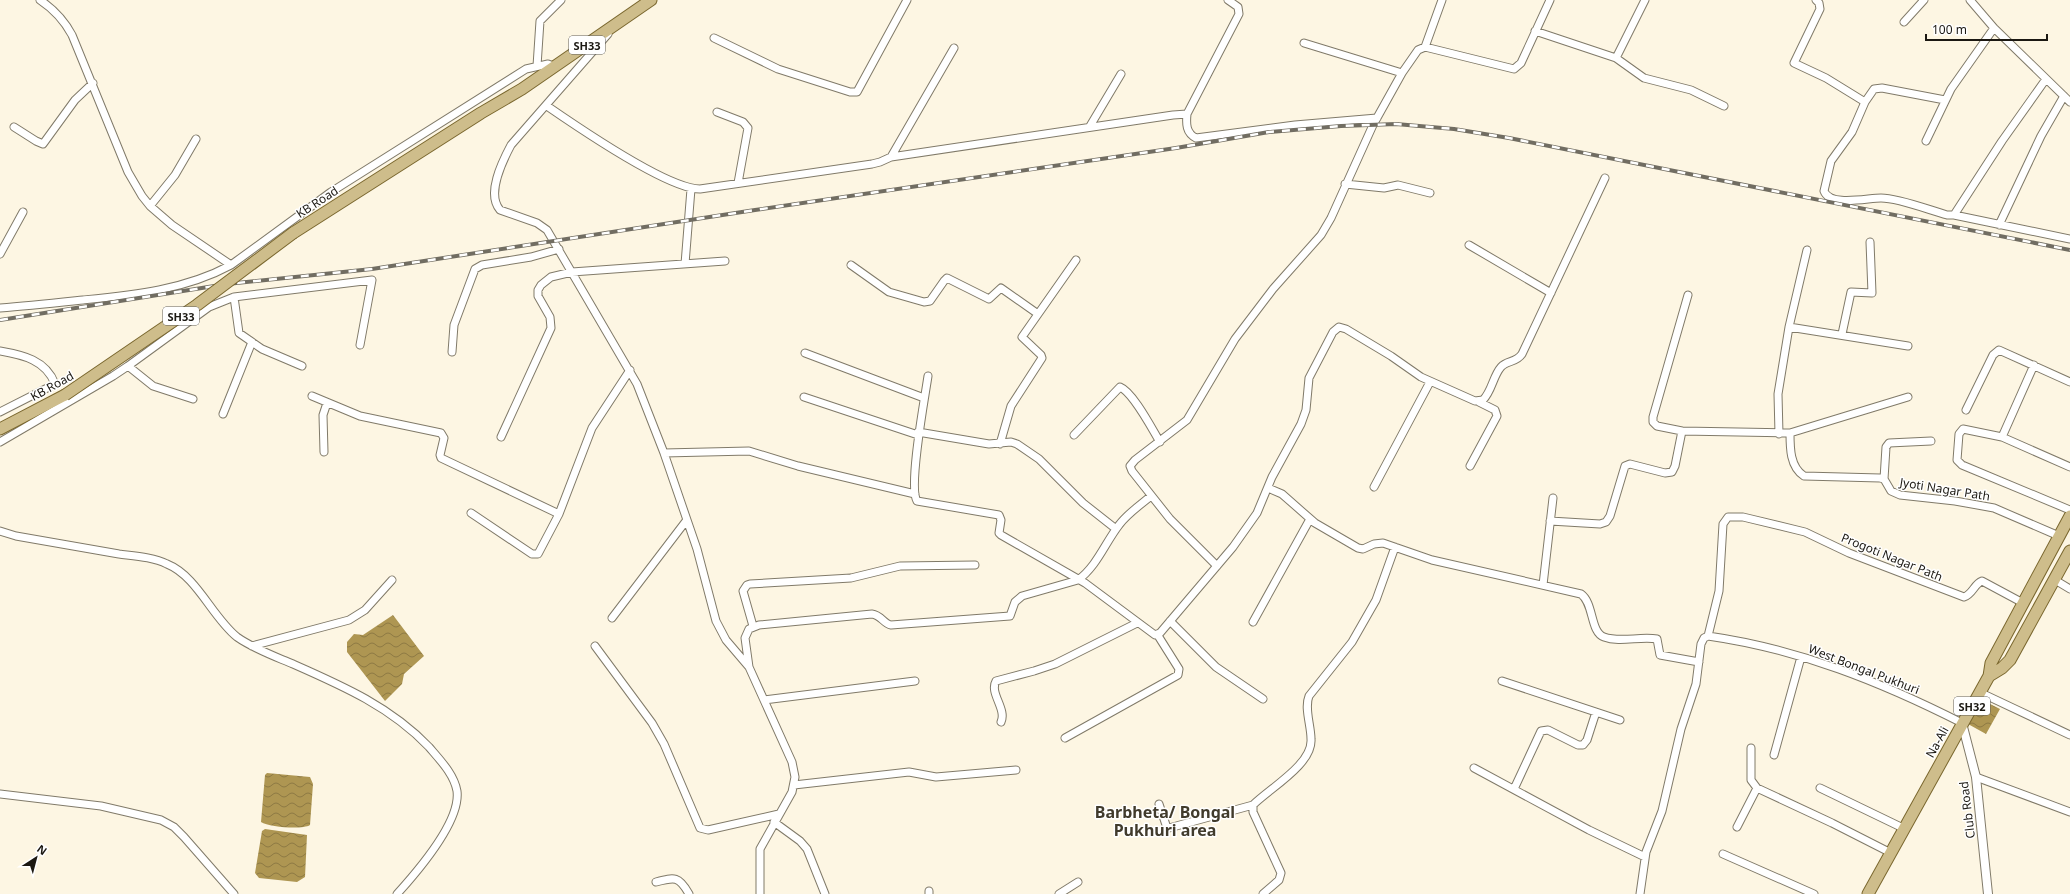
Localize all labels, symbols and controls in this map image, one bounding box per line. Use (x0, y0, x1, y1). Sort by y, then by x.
scale bar (1926, 16, 2047, 42)
text: 100 m (1932, 21, 1967, 38)
road number: SH33 (569, 36, 605, 54)
street label: KB Road (293, 182, 341, 222)
road number: SH33 (163, 307, 199, 325)
street label: KB Road (27, 367, 77, 405)
street label: Jyoti Nagar Path (1898, 473, 1991, 505)
street label: Progoti Nagar Path (1839, 529, 1945, 585)
street label: West Bongal Pukhuri (1806, 640, 1922, 698)
road number: SH32 (1954, 697, 1990, 715)
street label: Na-Ali (1921, 723, 1953, 761)
street label: Club Road (1955, 780, 1979, 840)
district label: Barbheta/ Bongal Pukhuri area (1095, 801, 1235, 841)
north arrow (16, 838, 56, 878)
text: N (34, 841, 50, 858)

